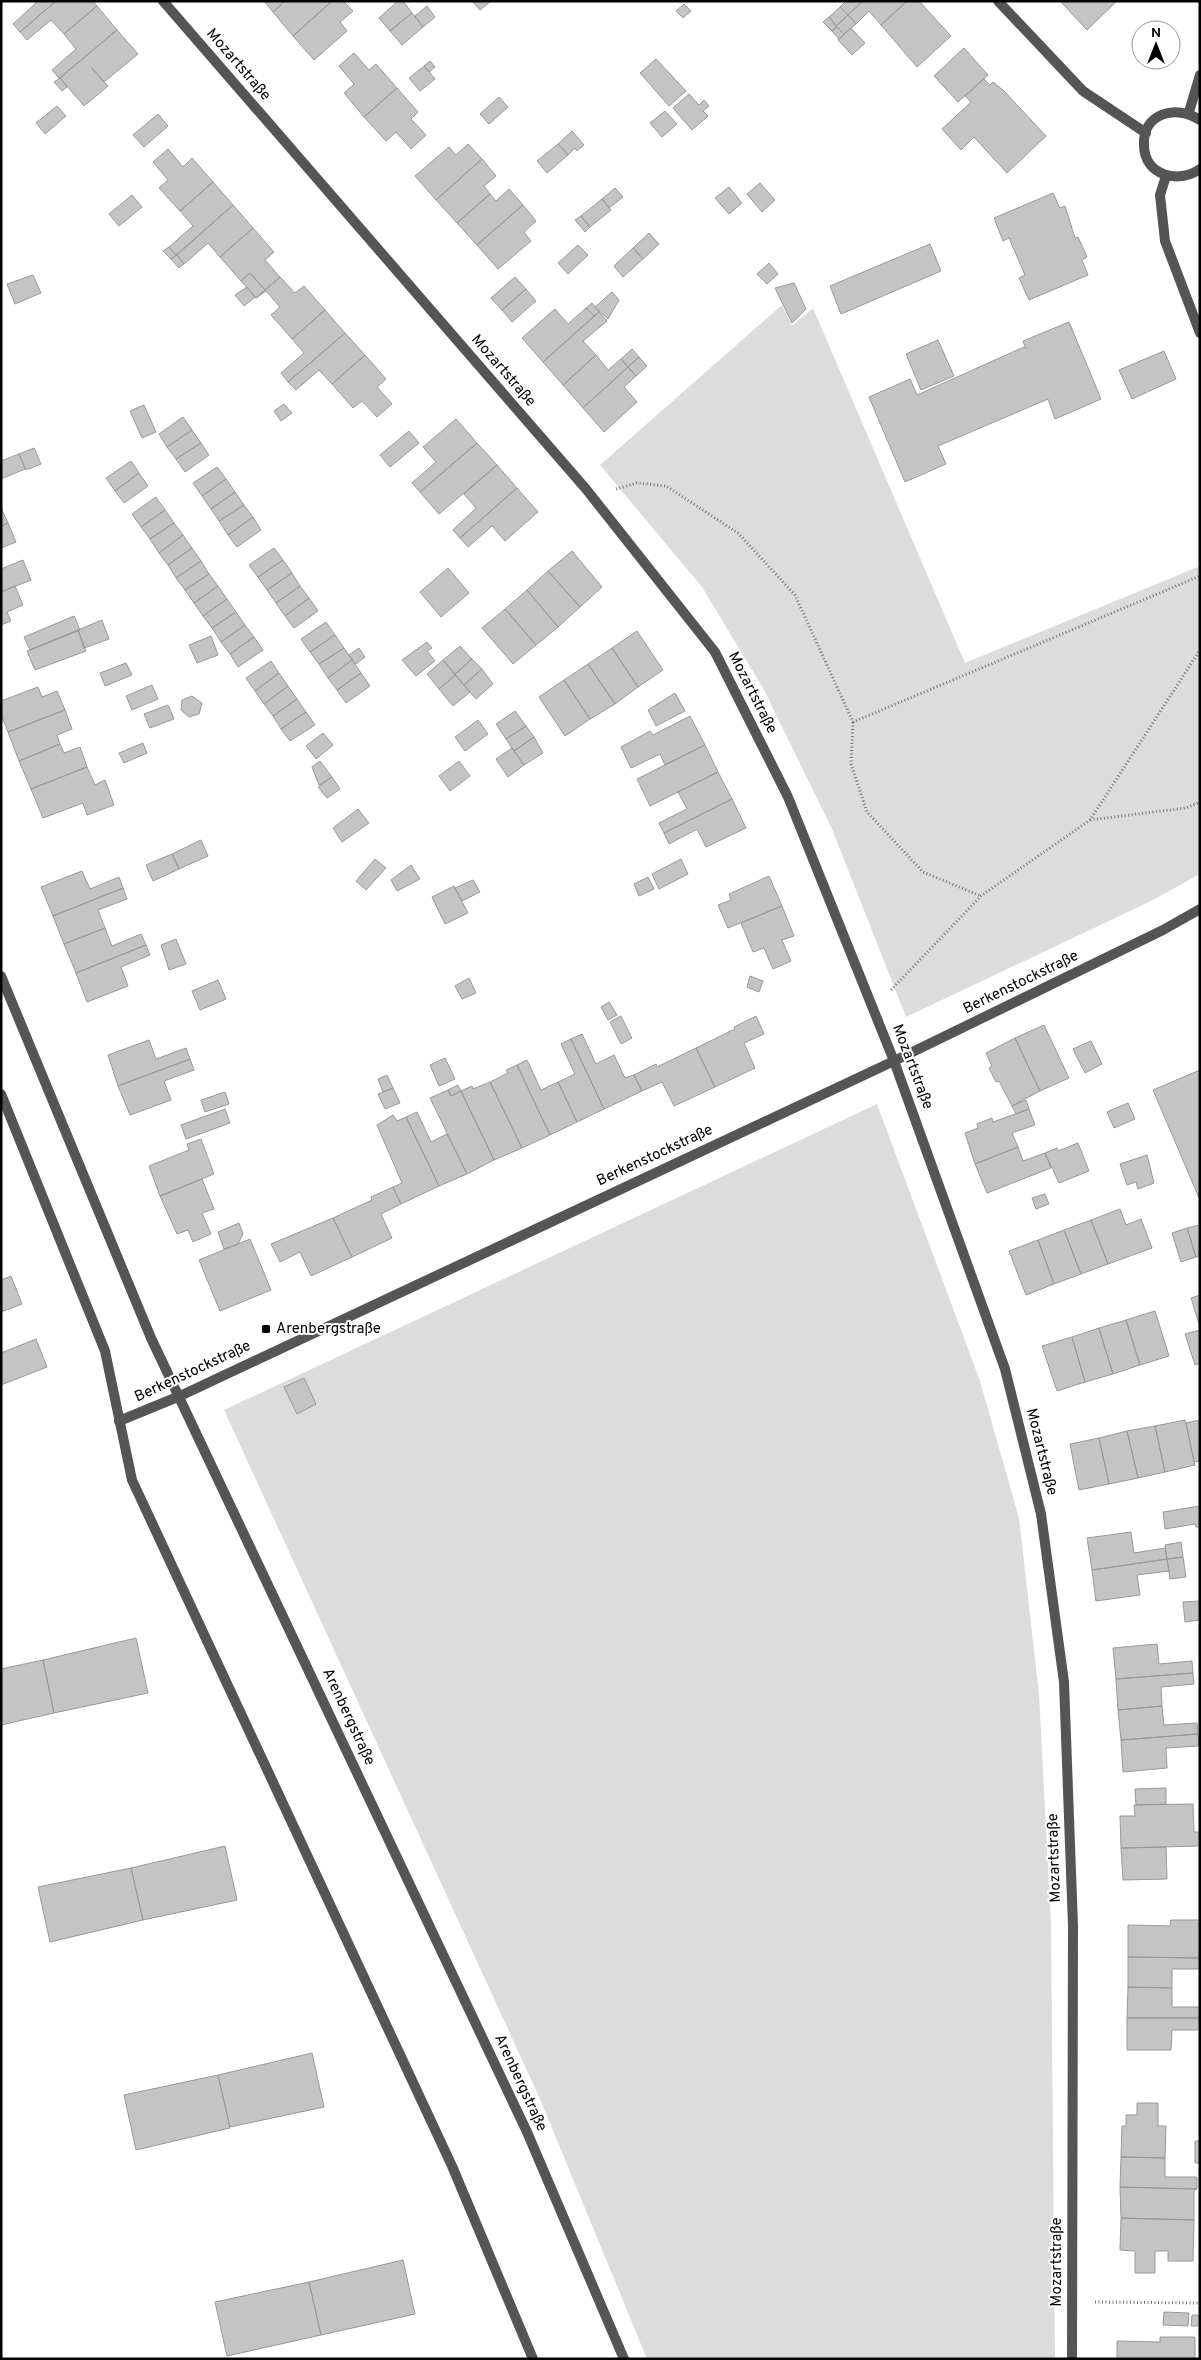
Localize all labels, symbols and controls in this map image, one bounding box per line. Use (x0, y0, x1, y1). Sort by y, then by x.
north arrow (1131, 20, 1181, 70)
street label: Mozartstraße (202, 25, 274, 105)
text: N (1151, 25, 1161, 42)
street label: Mozartstraße (467, 331, 539, 411)
street label: Mozartstraße (723, 649, 781, 737)
street label: Berkenstockstraße (960, 947, 1082, 1019)
street label: Mozartstraße (887, 1022, 937, 1112)
street label: Berkenstockstraße (594, 1121, 716, 1191)
place label: Arenbergstraße (276, 1320, 381, 1339)
marker: Arenbergstraße (260, 1323, 272, 1335)
street label: Berkenstockstraße (132, 1337, 254, 1407)
street label: Mozartstraße (1021, 1406, 1061, 1498)
street label: Arenbergstraße (317, 1665, 379, 1769)
street label: Mozartstraße (1044, 1813, 1066, 1903)
street label: Arenbergstraße (489, 2031, 551, 2135)
street label: Mozartstraße (1048, 2217, 1067, 2307)

